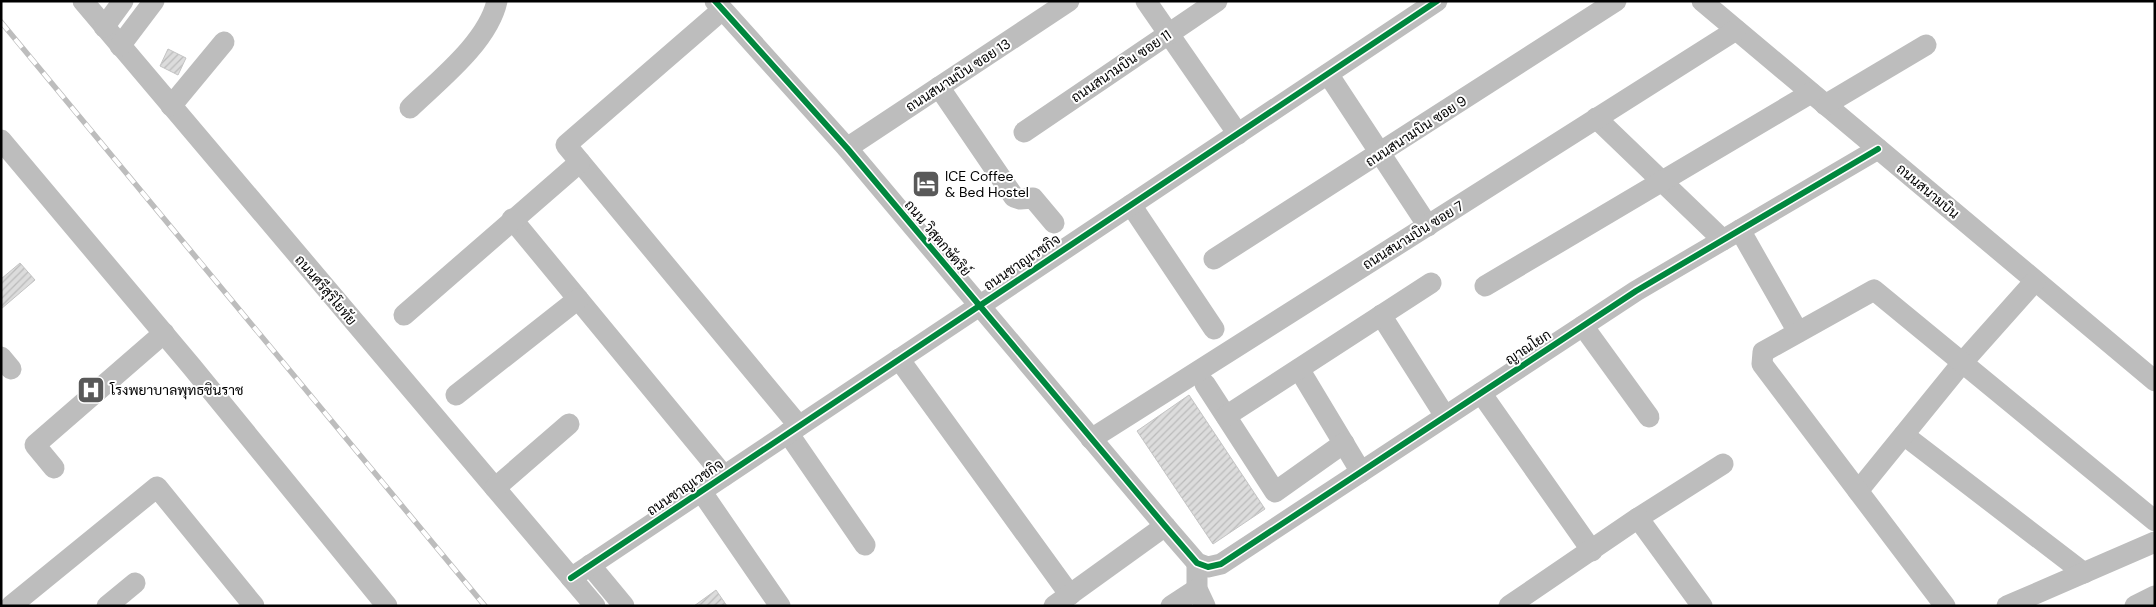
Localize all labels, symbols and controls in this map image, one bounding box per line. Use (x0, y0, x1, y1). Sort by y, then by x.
street label: ถนนสนามบิน ซอย 11 (1067, 26, 1175, 106)
street label: ถนนสนามบิน ซอย 13 (902, 34, 1014, 116)
street label: ถนนสนามบิน ซอย 9 (1362, 91, 1470, 171)
street label: ถนนสนามบิน (1893, 160, 1963, 222)
place label: ICE Coffee & Bed Hostel (945, 167, 1029, 201)
hotel icon: ICE Coffee & Bed Hostel (911, 169, 941, 199)
street label: ถนน วิสุตกษัตริย์ (900, 196, 975, 281)
street label: ถนนสนามบิน ซอย 7 (1359, 197, 1467, 273)
street label: ถนนชาญเวชกิจ (980, 230, 1064, 294)
street label: ถนนศรีสุริโยทัย (291, 251, 361, 330)
street label: ญาณโยก (1502, 325, 1554, 369)
hospital icon: โรงพยาบาลพุทธชินราช (76, 375, 106, 405)
place label: โรงพยาบาลพุทธชินราช (109, 381, 244, 400)
street label: ถนนชาญเวชกิจ (643, 455, 727, 519)

